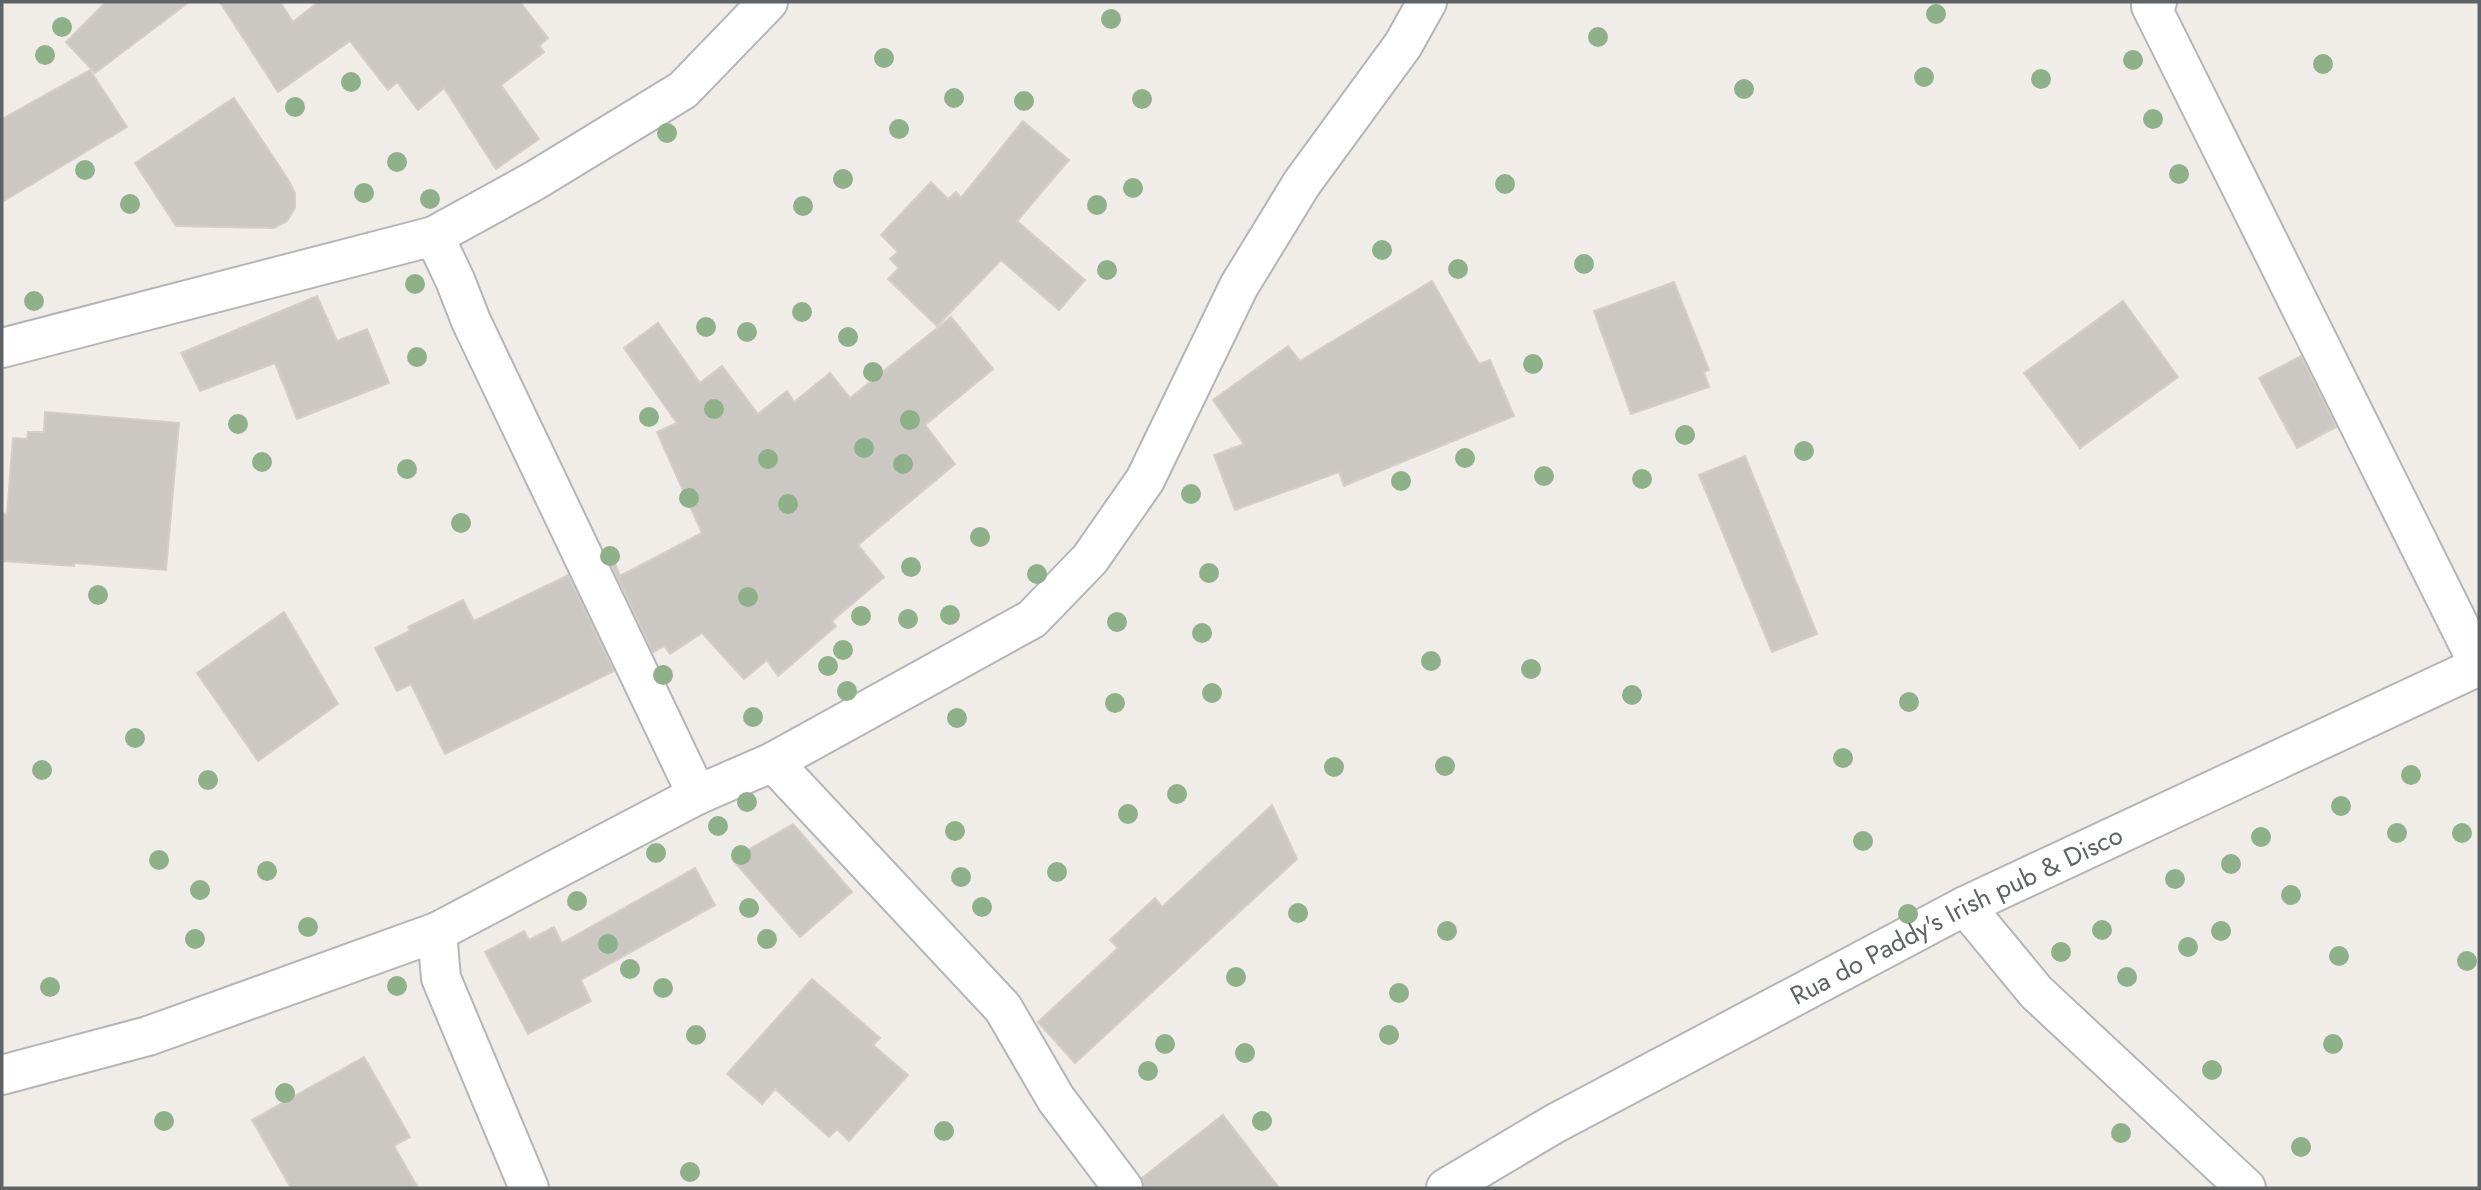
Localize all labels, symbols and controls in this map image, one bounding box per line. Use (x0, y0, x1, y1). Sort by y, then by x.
street label: Rua do Paddy's Irish pub & Disco (1783, 816, 2129, 1014)

